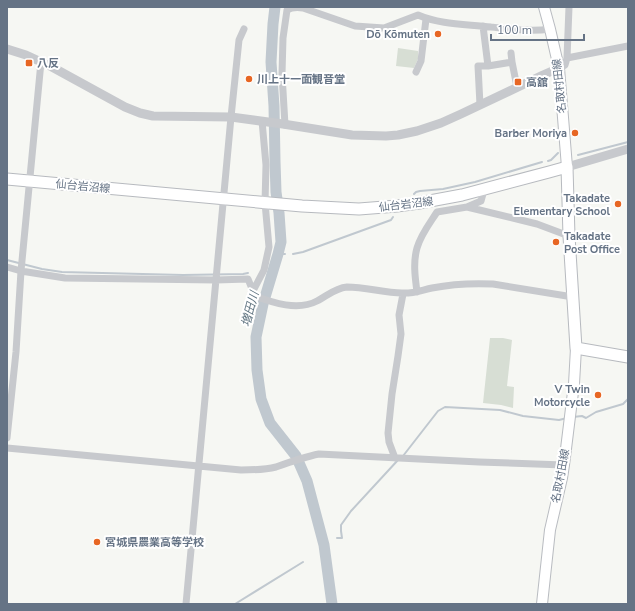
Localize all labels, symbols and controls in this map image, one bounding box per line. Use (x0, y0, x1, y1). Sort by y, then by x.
scale bar (491, 16, 584, 42)
text: 100 m (497, 22, 532, 38)
place label: Dō Kōmuten (366, 27, 430, 42)
marker: Dō Kōmuten (433, 29, 443, 39)
place label: 八反 (37, 56, 59, 71)
marker: 八反 (24, 58, 34, 68)
street label: 名取村田線 (549, 58, 570, 114)
place label: 川上十一面観音堂 (257, 72, 345, 87)
marker: 川上十一面観音堂 (244, 74, 254, 84)
place label: 高舘 (526, 75, 548, 90)
marker: 高舘 (513, 77, 523, 87)
place label: Barber Moriya (495, 126, 567, 141)
marker: Barber Moriya (570, 128, 580, 138)
street label: 仙台岩沼線 (55, 177, 111, 196)
place label: Takadate Elementary School (514, 191, 610, 219)
street label: 仙台岩沼線 (378, 194, 434, 215)
marker: Takadate Elementary School (613, 199, 623, 209)
place label: Takadate Post Office (564, 229, 620, 257)
marker: Takadate Post Office (551, 237, 561, 247)
water label: 増田川 (238, 288, 263, 328)
place label: V Twin Motorcycle (534, 382, 590, 410)
marker: V Twin Motorcycle (593, 390, 603, 400)
street label: 名取村田線 (548, 448, 573, 505)
place label: 宮城県農業高等学校 (105, 535, 204, 550)
marker: 宮城県農業高等学校 (92, 537, 102, 547)

